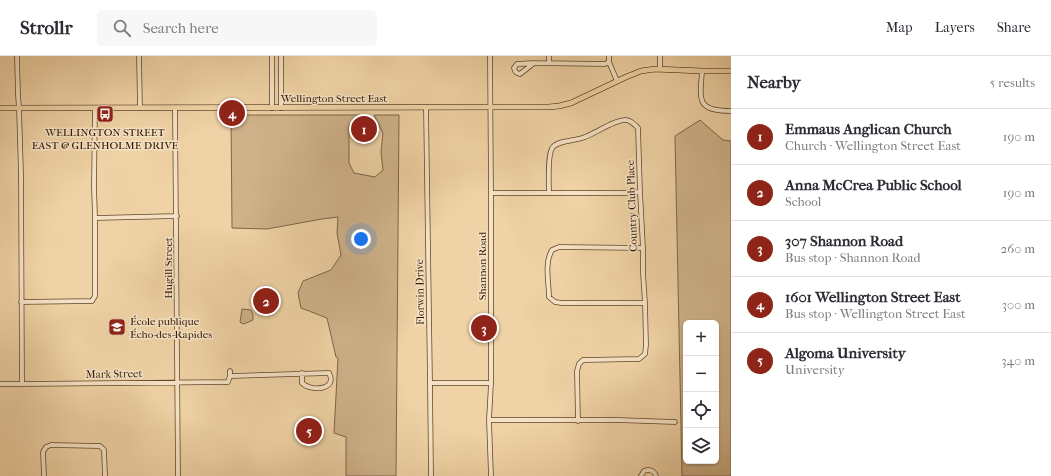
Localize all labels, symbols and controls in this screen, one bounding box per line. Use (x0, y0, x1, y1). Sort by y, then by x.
search box (97, 10, 377, 46)
text: Strollr (20, 17, 73, 39)
icon: search (111, 17, 133, 39)
text: Search here (143, 19, 219, 37)
text: Map (886, 19, 913, 36)
text: Layers (935, 19, 975, 36)
text: Share (997, 19, 1031, 36)
text: Nearby (747, 72, 801, 92)
text: 5 results (990, 75, 1035, 90)
street label: Wellington Street East (280, 92, 387, 105)
pin: 4 (219, 98, 245, 128)
bus stop icon: WELLINGTON STREET EAST @ GLENHOLME DRIVE (95, 104, 115, 124)
pin: 1 (351, 114, 377, 144)
text: Emmaus Anglican Church (785, 120, 952, 138)
place label: WELLINGTON STREET EAST @ GLENHOLME DRIVE (32, 126, 179, 152)
text: 1 (758, 129, 762, 144)
text: 190 m (1003, 129, 1035, 144)
text: Church · Wellington Street East (785, 138, 961, 153)
street label: Country Club Place (624, 159, 640, 252)
text: Anna McCrea Public School (785, 176, 962, 194)
text: 2 (757, 185, 763, 200)
text: 190 m (1003, 185, 1035, 200)
text: School (785, 194, 821, 209)
your location (351, 229, 371, 249)
street label: Shannon Road (476, 231, 489, 300)
text: 307 Shannon Road (785, 232, 903, 250)
street label: Hugill Street (162, 237, 175, 299)
text: 3 (757, 241, 763, 256)
text: 260 m (1001, 241, 1035, 256)
text: Bus stop · Shannon Road (785, 250, 921, 265)
street label: Florwin Drive (413, 258, 427, 325)
pin: 2 (253, 286, 279, 316)
text: 1601 Wellington Street East (785, 288, 961, 306)
text: 4 (756, 297, 764, 312)
text: 300 m (1002, 297, 1035, 312)
text: Bus stop · Wellington Street East (785, 306, 966, 321)
pin: 3 (471, 313, 497, 343)
place label: École publique Écho-des-Rapides (130, 315, 212, 341)
school or university icon: École publique Écho-des-Rapides (107, 317, 127, 337)
map controls (683, 320, 719, 464)
button: + (683, 320, 719, 356)
text: Algoma University (785, 344, 906, 362)
text: 5 (757, 353, 763, 368)
text: 340 m (1001, 353, 1035, 368)
button: − (683, 356, 719, 392)
text: University (785, 362, 845, 377)
street label: Mark Street (85, 367, 143, 381)
button: locate (683, 392, 719, 428)
pin: 5 (296, 416, 322, 446)
button: layers (683, 428, 719, 464)

